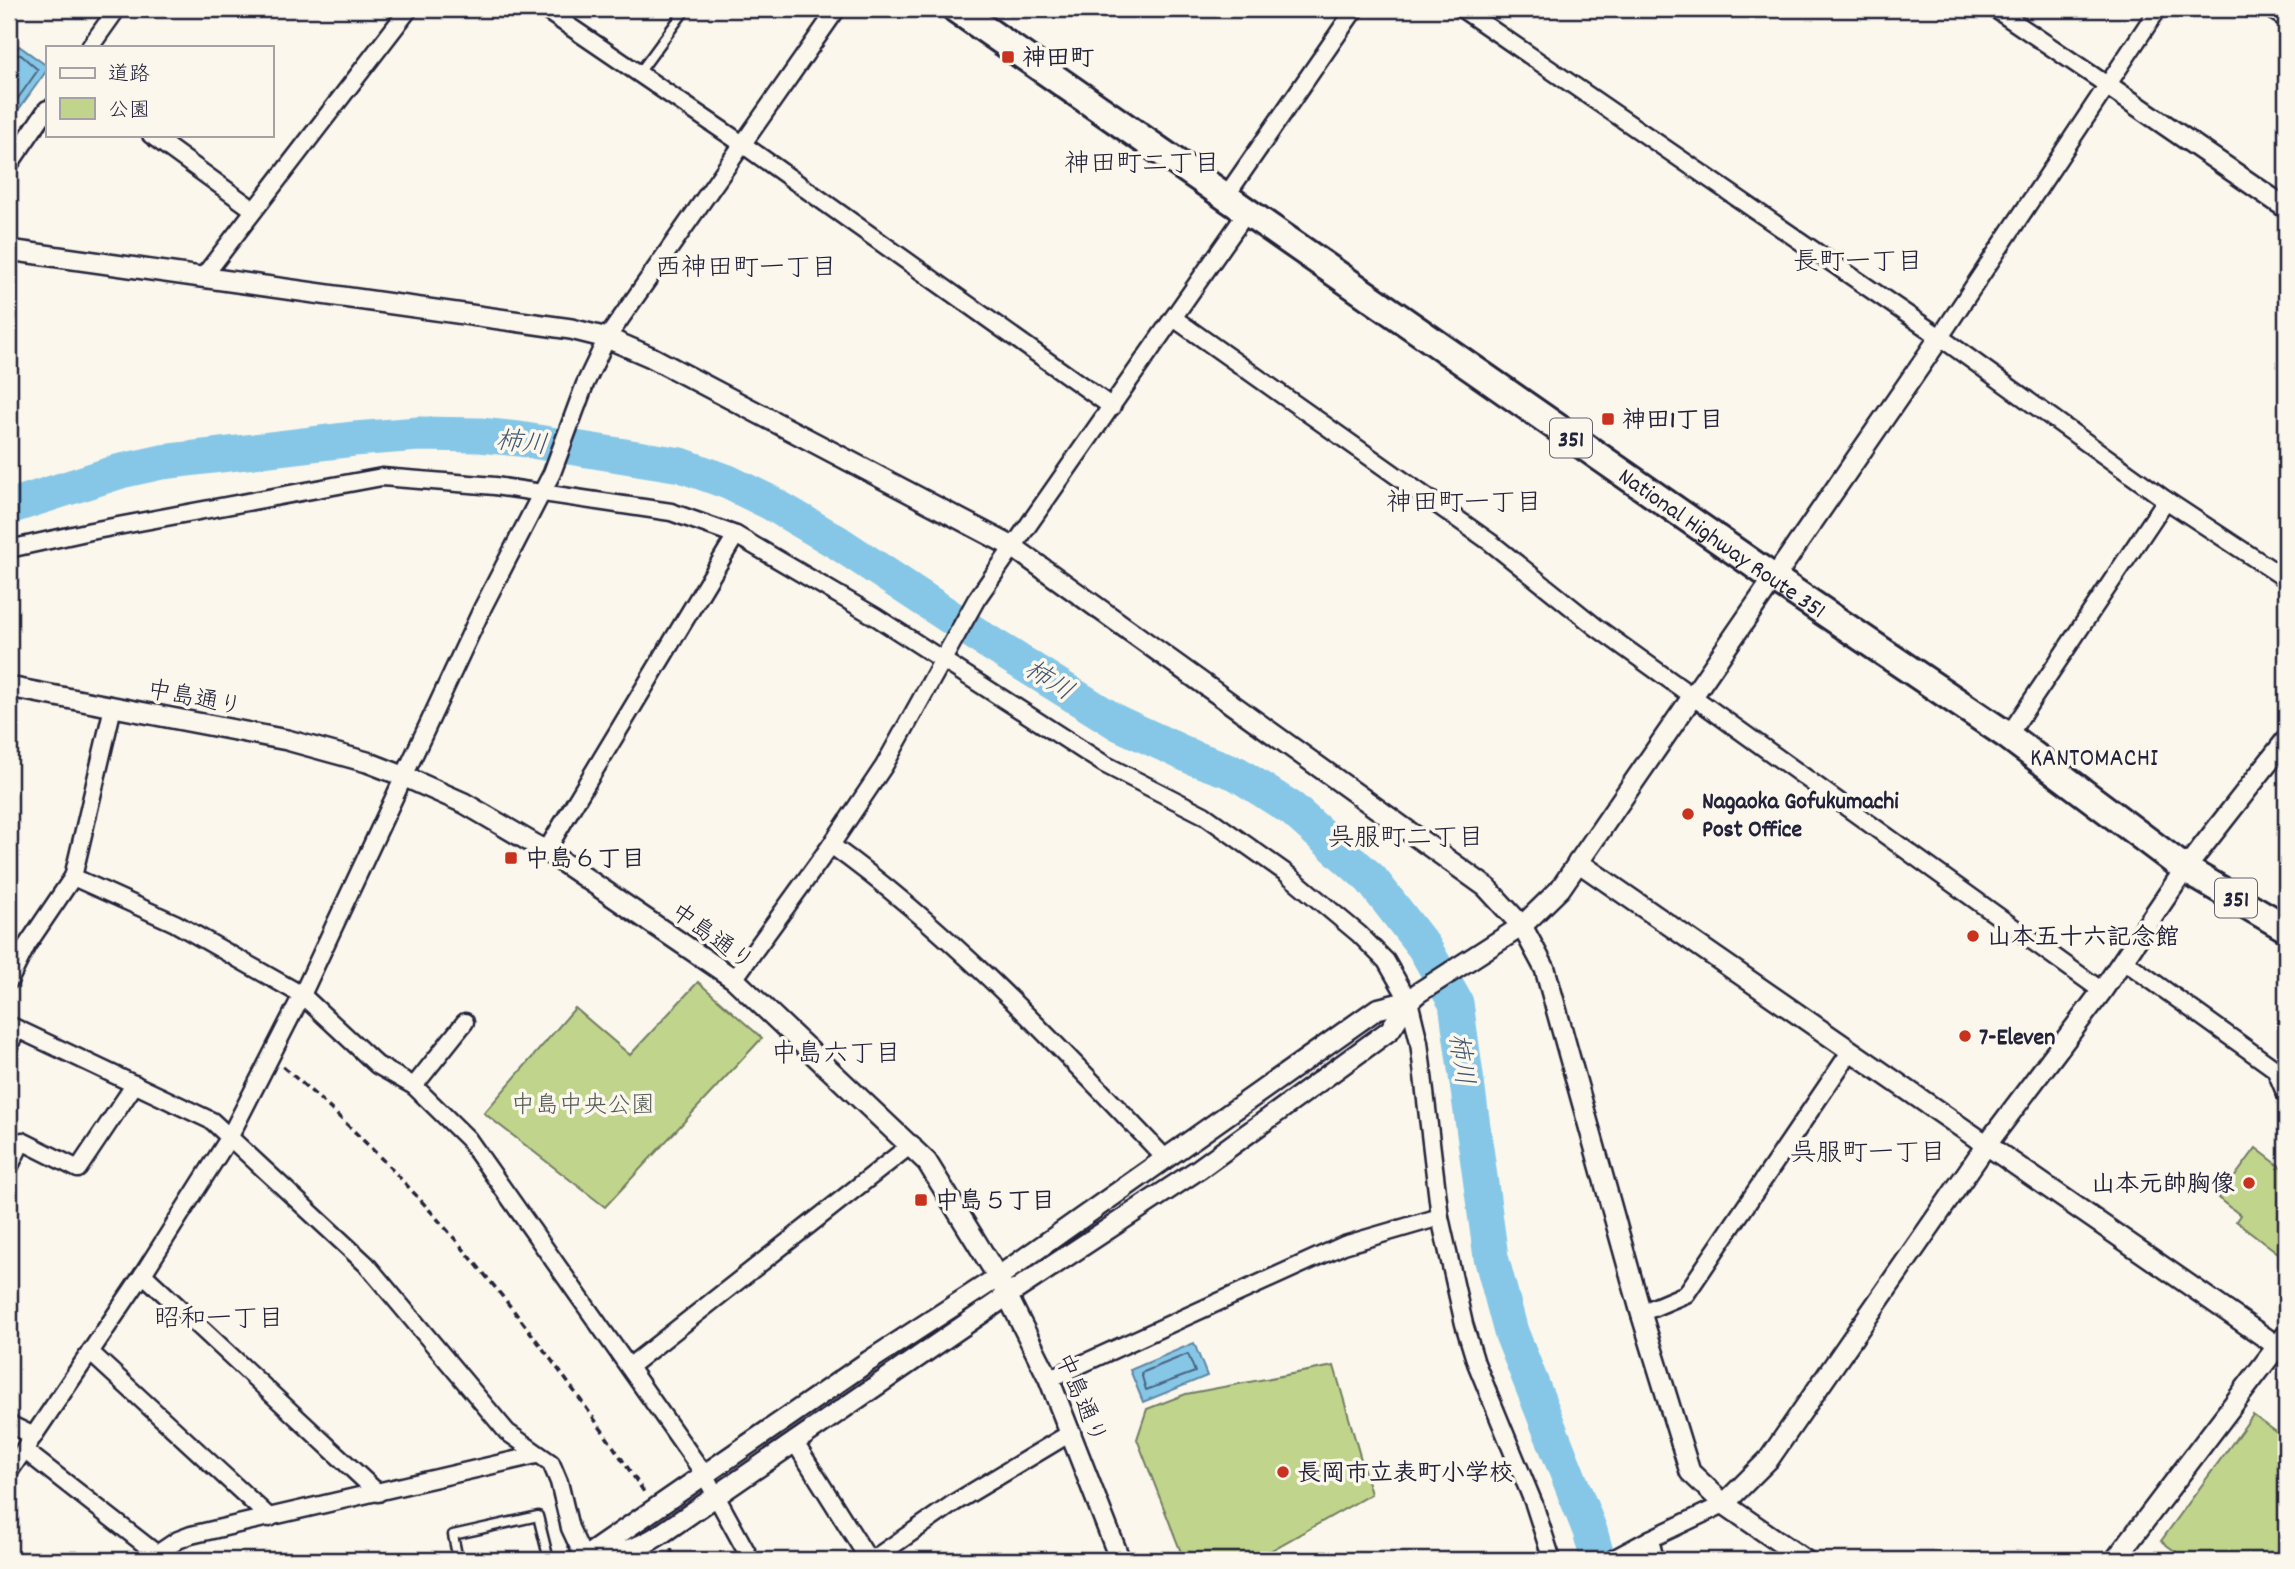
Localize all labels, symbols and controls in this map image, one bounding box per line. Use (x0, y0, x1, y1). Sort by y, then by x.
place label: 神田町 (1022, 43, 1094, 77)
legend (46, 46, 273, 136)
marker: 神田町 (1000, 49, 1016, 65)
text: 道路 (108, 61, 150, 91)
text: 公園 (108, 97, 150, 127)
district label: 神田町二丁目 (1064, 147, 1220, 184)
district label: 長町一丁目 (1793, 245, 1923, 282)
district label: 西神田町一丁目 (655, 251, 837, 288)
place label: 神田1丁目 (1622, 405, 1723, 439)
marker: 神田1丁目 (1600, 411, 1616, 427)
road number: 351 (1550, 418, 1592, 458)
water label: 柿川 (494, 423, 549, 466)
street label: National Highway Route 351 (1610, 461, 1832, 629)
district label: 神田町一丁目 (1386, 486, 1542, 523)
water label: 柿川 (1016, 652, 1080, 711)
street label: 中島通り (144, 674, 245, 726)
district label: KANTOMACHI (2030, 741, 2158, 778)
place label: Nagaoka Gofukumachi Post Office (1702, 786, 1899, 848)
marker: Nagaoka Gofukumachi Post Office (1680, 806, 1696, 822)
district label: 呉服町二丁目 (1328, 821, 1484, 858)
place label: 中島６丁目 (525, 844, 645, 878)
marker: 中島６丁目 (503, 850, 519, 866)
road number: 351 (2215, 878, 2257, 917)
street label: 中島通り (662, 896, 760, 980)
place label: 山本五十六記念館 (1987, 922, 2179, 956)
marker: 山本五十六記念館 (1965, 928, 1981, 944)
place label: 7-Eleven (1979, 1022, 2055, 1056)
marker: 7-Eleven (1957, 1028, 1973, 1044)
water label: 柿川 (1438, 1031, 1481, 1088)
district label: 中島六丁目 (771, 1037, 901, 1074)
park label: 中島中央公園 (511, 1090, 655, 1124)
district label: 呉服町一丁目 (1790, 1136, 1946, 1173)
place label: 山本元帥胸像 (2091, 1169, 2235, 1203)
marker: 山本元帥胸像 (2241, 1175, 2257, 1191)
place label: 中島５丁目 (935, 1186, 1055, 1220)
marker: 中島５丁目 (913, 1192, 929, 1208)
district label: 昭和一丁目 (154, 1302, 284, 1339)
street label: 中島通り (1045, 1348, 1114, 1450)
place label: 長岡市立表町小学校 (1297, 1458, 1513, 1492)
marker: 長岡市立表町小学校 (1275, 1464, 1291, 1480)

